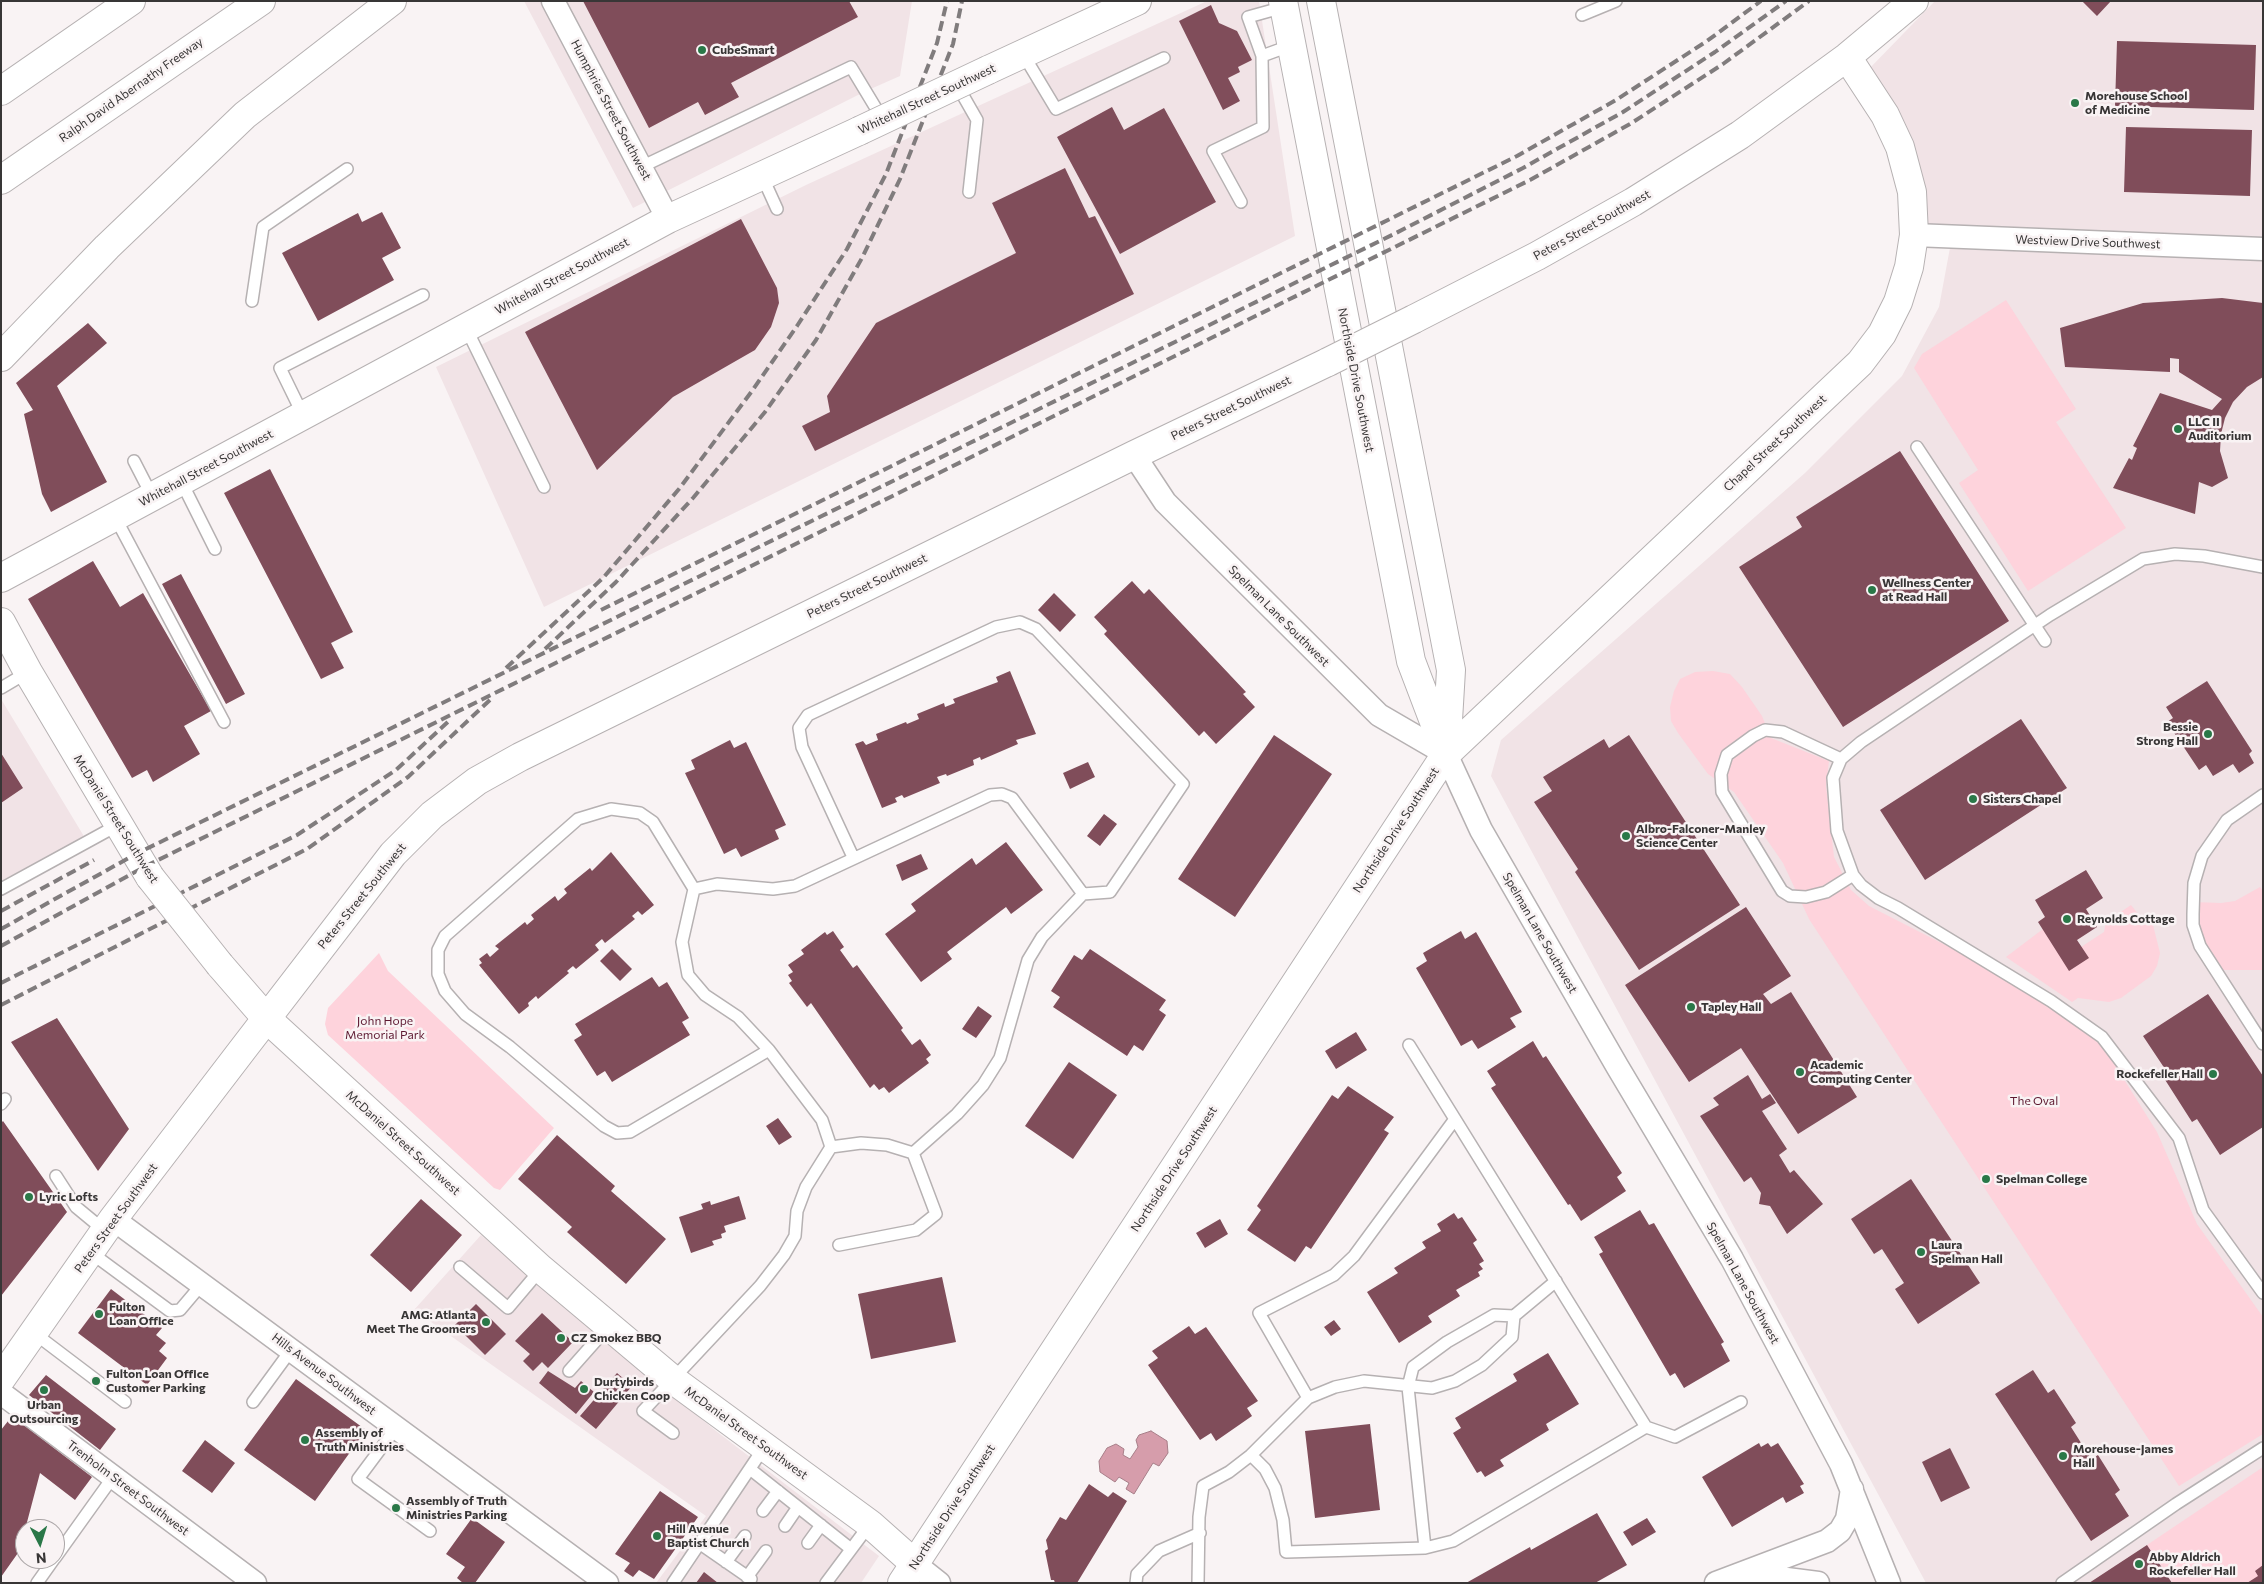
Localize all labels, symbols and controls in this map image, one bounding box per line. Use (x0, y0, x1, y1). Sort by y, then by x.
street label: Ralph David Abernathy Freeway (56, 35, 206, 145)
street label: Humphries Street Southwest (568, 37, 654, 183)
place label: CubeSmart (712, 43, 774, 57)
marker: CubeSmart (696, 44, 708, 56)
street label: Whitehall Street Southwest (856, 61, 998, 137)
place label: Morehouse School of Medicine (2085, 89, 2187, 117)
marker: Morehouse School of Medicine (2069, 97, 2081, 109)
street label: Peters Street Southwest (1531, 187, 1653, 263)
street label: Westview Drive Southwest (2015, 232, 2161, 252)
street label: Whitehall Street Southwest (493, 234, 631, 318)
street label: Northside Drive Southwest (1335, 307, 1377, 453)
street label: Peters Street Southwest (1169, 373, 1293, 443)
street label: Chapel Street Southwest (1721, 392, 1829, 494)
place label: LLC II Auditorium (2188, 415, 2252, 443)
marker: LLC II Auditorium (2172, 423, 2184, 435)
street label: Whitehall Street Southwest (137, 426, 275, 510)
street label: Peters Street Southwest (805, 551, 929, 621)
street label: Spelman Lane Southwest (1226, 563, 1332, 669)
place label: Wellness Center at Read Hall (1882, 576, 1971, 604)
marker: Wellness Center at Read Hall (1866, 584, 1878, 596)
place label: Bessie Strong Hall (2136, 720, 2198, 748)
marker: Bessie Strong Hall (2202, 728, 2214, 740)
street label: McDaniel Street Southwest (70, 752, 162, 886)
street label: Northside Drive Southwest (1350, 765, 1442, 895)
place label: Sisters Chapel (1983, 792, 2061, 806)
marker: Sisters Chapel (1967, 793, 1979, 805)
place label: Albro-Falconer-Manley Science Center (1636, 822, 1765, 850)
marker: Albro-Falconer-Manley Science Center (1620, 830, 1632, 842)
street label: Peters Street Southwest (315, 840, 409, 952)
street label: Spelman Lane Southwest (1500, 870, 1580, 996)
place label: Reynolds Cottage (2077, 912, 2174, 926)
marker: Reynolds Cottage (2061, 913, 2073, 925)
place label: Tapley Hall (1701, 1000, 1761, 1014)
marker: Tapley Hall (1685, 1001, 1697, 1013)
park label: John Hope Memorial Park (345, 1014, 425, 1042)
place label: Academic Computing Center (1810, 1058, 1912, 1086)
marker: Academic Computing Center (1794, 1066, 1806, 1078)
place label: Rockefeller Hall (2116, 1067, 2203, 1081)
marker: Rockefeller Hall (2207, 1068, 2219, 1080)
street label: McDaniel Street Southwest (343, 1088, 463, 1198)
park label: The Oval (2010, 1094, 2058, 1108)
street label: Northside Drive Southwest (1128, 1104, 1220, 1234)
street label: Peters Street Southwest (71, 1160, 161, 1276)
place label: Spelman College (1996, 1172, 2087, 1186)
marker: Spelman College (1980, 1173, 1992, 1185)
place label: Lyric Lofts (39, 1190, 98, 1204)
marker: Lyric Lofts (23, 1191, 35, 1203)
street label: Spelman Lane Southwest (1704, 1220, 1782, 1346)
place label: Laura Spelman Hall (1931, 1238, 2003, 1266)
marker: Laura Spelman Hall (1915, 1246, 1927, 1258)
place label: Fulton Loan Office (109, 1300, 173, 1328)
marker: Fulton Loan Office (93, 1308, 105, 1320)
place label: AMG: Atlanta Meet The Groomers (366, 1308, 476, 1336)
marker: AMG: Atlanta Meet The Groomers (480, 1316, 492, 1328)
street label: Hills Avenue Southwest (269, 1330, 379, 1418)
place label: CZ Smokez BBQ (571, 1331, 662, 1345)
marker: CZ Smokez BBQ (555, 1332, 567, 1344)
place label: Fulton Loan Office Customer Parking (106, 1367, 209, 1395)
marker: Fulton Loan Office Customer Parking (90, 1375, 102, 1387)
place label: Durtybirds Chicken Coop (594, 1375, 670, 1403)
marker: Durtybirds Chicken Coop (578, 1383, 590, 1395)
street label: McDaniel Street Southwest (681, 1383, 811, 1483)
marker: Urban Outsourcing (38, 1384, 50, 1396)
place label: Urban Outsourcing (10, 1398, 78, 1426)
place label: Assembly of Truth Ministries (315, 1426, 404, 1454)
marker: Assembly of Truth Ministries (299, 1434, 311, 1446)
street label: Trenholm Street Southwest (64, 1437, 192, 1539)
street label: Northside Drive Southwest (906, 1442, 998, 1572)
place label: Morehouse-James Hall (2073, 1442, 2173, 1470)
marker: Morehouse-James Hall (2057, 1450, 2069, 1462)
place label: Assembly of Truth Ministries Parking (406, 1494, 507, 1522)
marker: Assembly of Truth Ministries Parking (390, 1502, 402, 1514)
north arrow (15, 1519, 65, 1569)
place label: Hill Avenue Baptist Church (667, 1522, 749, 1550)
marker: Hill Avenue Baptist Church (651, 1530, 663, 1542)
text: N (35, 1550, 47, 1567)
place label: Abby Aldrich Rockefeller Hall (2149, 1550, 2236, 1578)
marker: Abby Aldrich Rockefeller Hall (2133, 1558, 2145, 1570)

